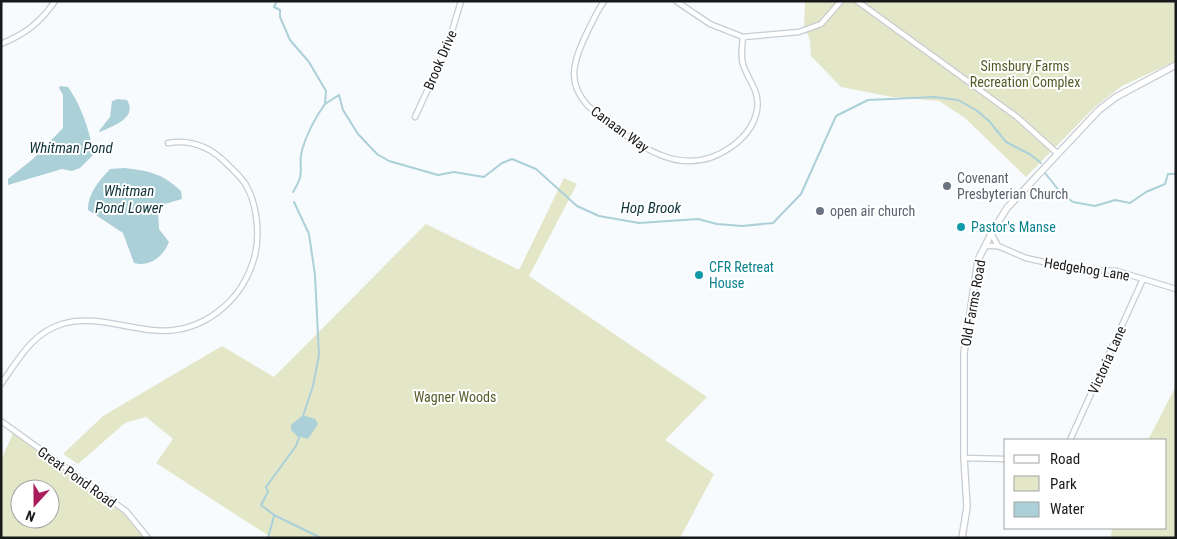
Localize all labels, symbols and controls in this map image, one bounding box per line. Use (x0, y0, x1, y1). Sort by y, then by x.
street label: Brook Drive (420, 27, 460, 92)
park label: Simsbury Farms Recreation Complex (970, 58, 1080, 90)
street label: Canaan Way (588, 103, 652, 155)
water label: Whitman Pond (29, 139, 114, 157)
place label: Covenant Presbyterian Church (957, 170, 1068, 202)
marker: Covenant Presbyterian Church (941, 180, 953, 192)
water label: Whitman Pond Lower (95, 182, 164, 217)
water label: Hop Brook (621, 199, 682, 217)
place label: open air church (830, 203, 915, 219)
marker: open air church (814, 205, 826, 217)
place label: Pastor's Manse (971, 219, 1056, 235)
marker: Pastor's Manse (955, 221, 967, 233)
street label: Hedgehog Lane (1043, 254, 1131, 284)
place label: CFR Retreat House (709, 259, 774, 291)
street label: Old Farms Road (958, 259, 988, 347)
marker: CFR Retreat House (693, 269, 705, 281)
street label: Victoria Lane (1085, 323, 1129, 396)
park label: Wagner Woods (414, 389, 496, 405)
legend (1004, 439, 1167, 529)
street label: Great Pond Road (35, 443, 119, 511)
text: Road (1050, 450, 1080, 468)
text: Park (1050, 475, 1077, 493)
north arrow (10, 479, 60, 529)
text: Water (1050, 500, 1085, 518)
text: N (23, 507, 37, 525)

